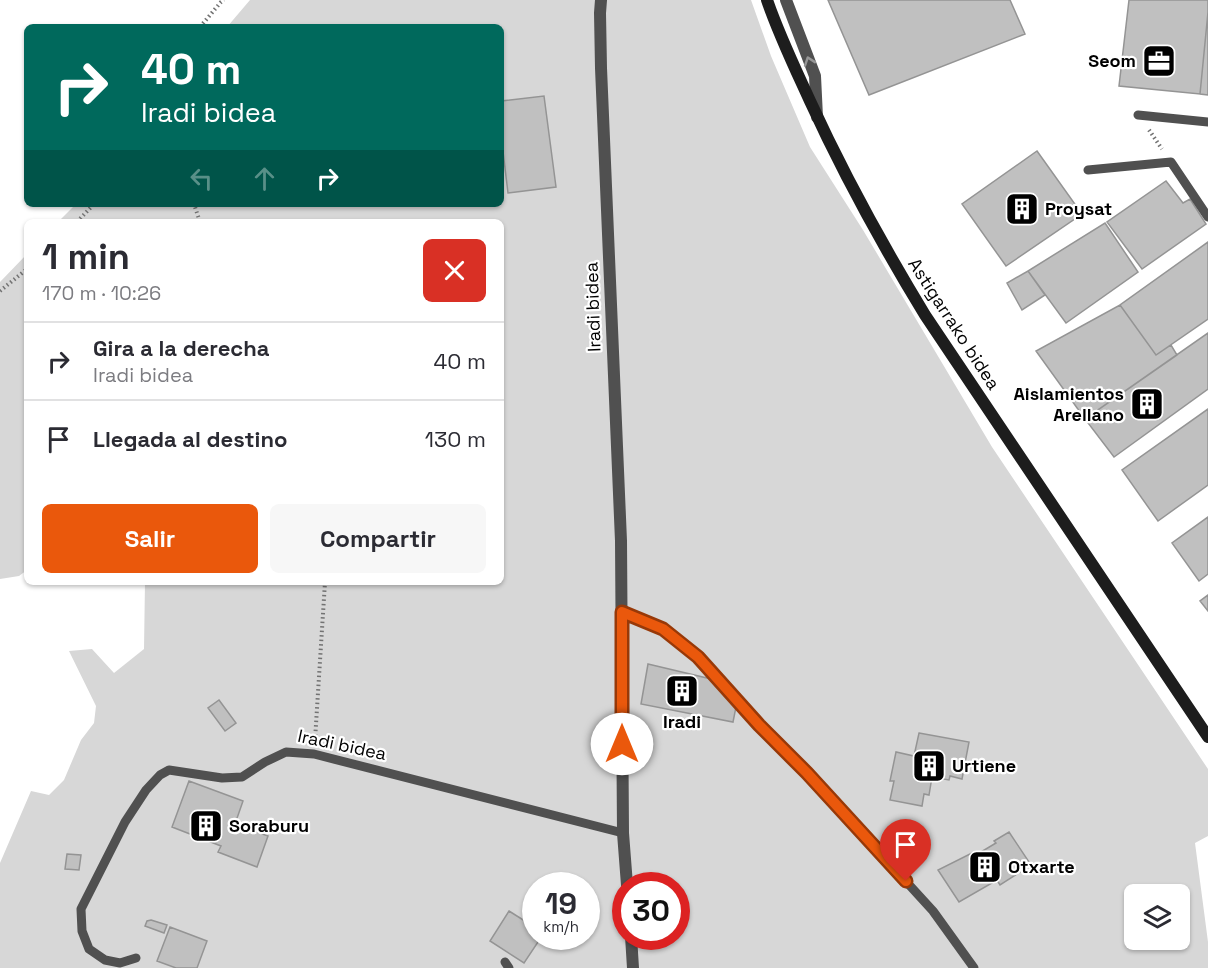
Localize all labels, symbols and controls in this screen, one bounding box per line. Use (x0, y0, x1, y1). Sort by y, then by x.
text: 40 m (141, 43, 241, 96)
office icon: Seom (1141, 43, 1177, 79)
icon: right (42, 48, 120, 126)
place label: Seom (1088, 49, 1136, 72)
one-way arrow (804, 56, 817, 66)
text: Iradi bidea (141, 95, 276, 130)
icon: left (185, 162, 218, 195)
icon: ahead (248, 162, 281, 195)
icon: right (311, 162, 344, 195)
building icon: Proysat (1004, 191, 1040, 227)
place label: Proysat (1045, 197, 1112, 220)
text: 1 min (42, 234, 130, 280)
button: close (423, 239, 486, 302)
street label: Astigarrako bidea (903, 254, 1006, 394)
street label: Iradi bidea (579, 262, 606, 353)
text: 170 m · 10:26 (42, 280, 161, 306)
text: Gira a la derecha (93, 334, 270, 362)
icon: right (42, 345, 75, 378)
text: 40 m (434, 347, 486, 375)
text: Iradi bidea (93, 362, 193, 388)
place label: Aislamientos Arellano (1013, 382, 1124, 426)
building icon: Aislamientos Arellano (1129, 386, 1165, 422)
icon: arrive (42, 423, 75, 456)
text: Llegada al destino (93, 425, 287, 453)
text: 130 m (425, 425, 486, 453)
button: Salir (42, 504, 258, 573)
button: Compartir (270, 504, 486, 573)
building icon: Iradi (664, 673, 700, 709)
place label: Iradi (663, 710, 701, 733)
position arrow (590, 712, 654, 776)
street label: Iradi bidea (296, 724, 389, 765)
building icon: Urtiene (911, 748, 947, 784)
place label: Urtiene (952, 754, 1016, 777)
building icon: Soraburu (188, 808, 224, 844)
place label: Soraburu (229, 814, 309, 837)
pin (880, 819, 931, 881)
icon: arrive (889, 828, 922, 861)
building icon: Otxarte (967, 849, 1003, 885)
place label: Otxarte (1008, 855, 1075, 878)
speed limit sign: 30 (612, 872, 690, 950)
text: 19 (545, 884, 577, 923)
map controls (1124, 884, 1190, 950)
button: layers (1124, 884, 1190, 950)
text: km/h (543, 917, 579, 936)

